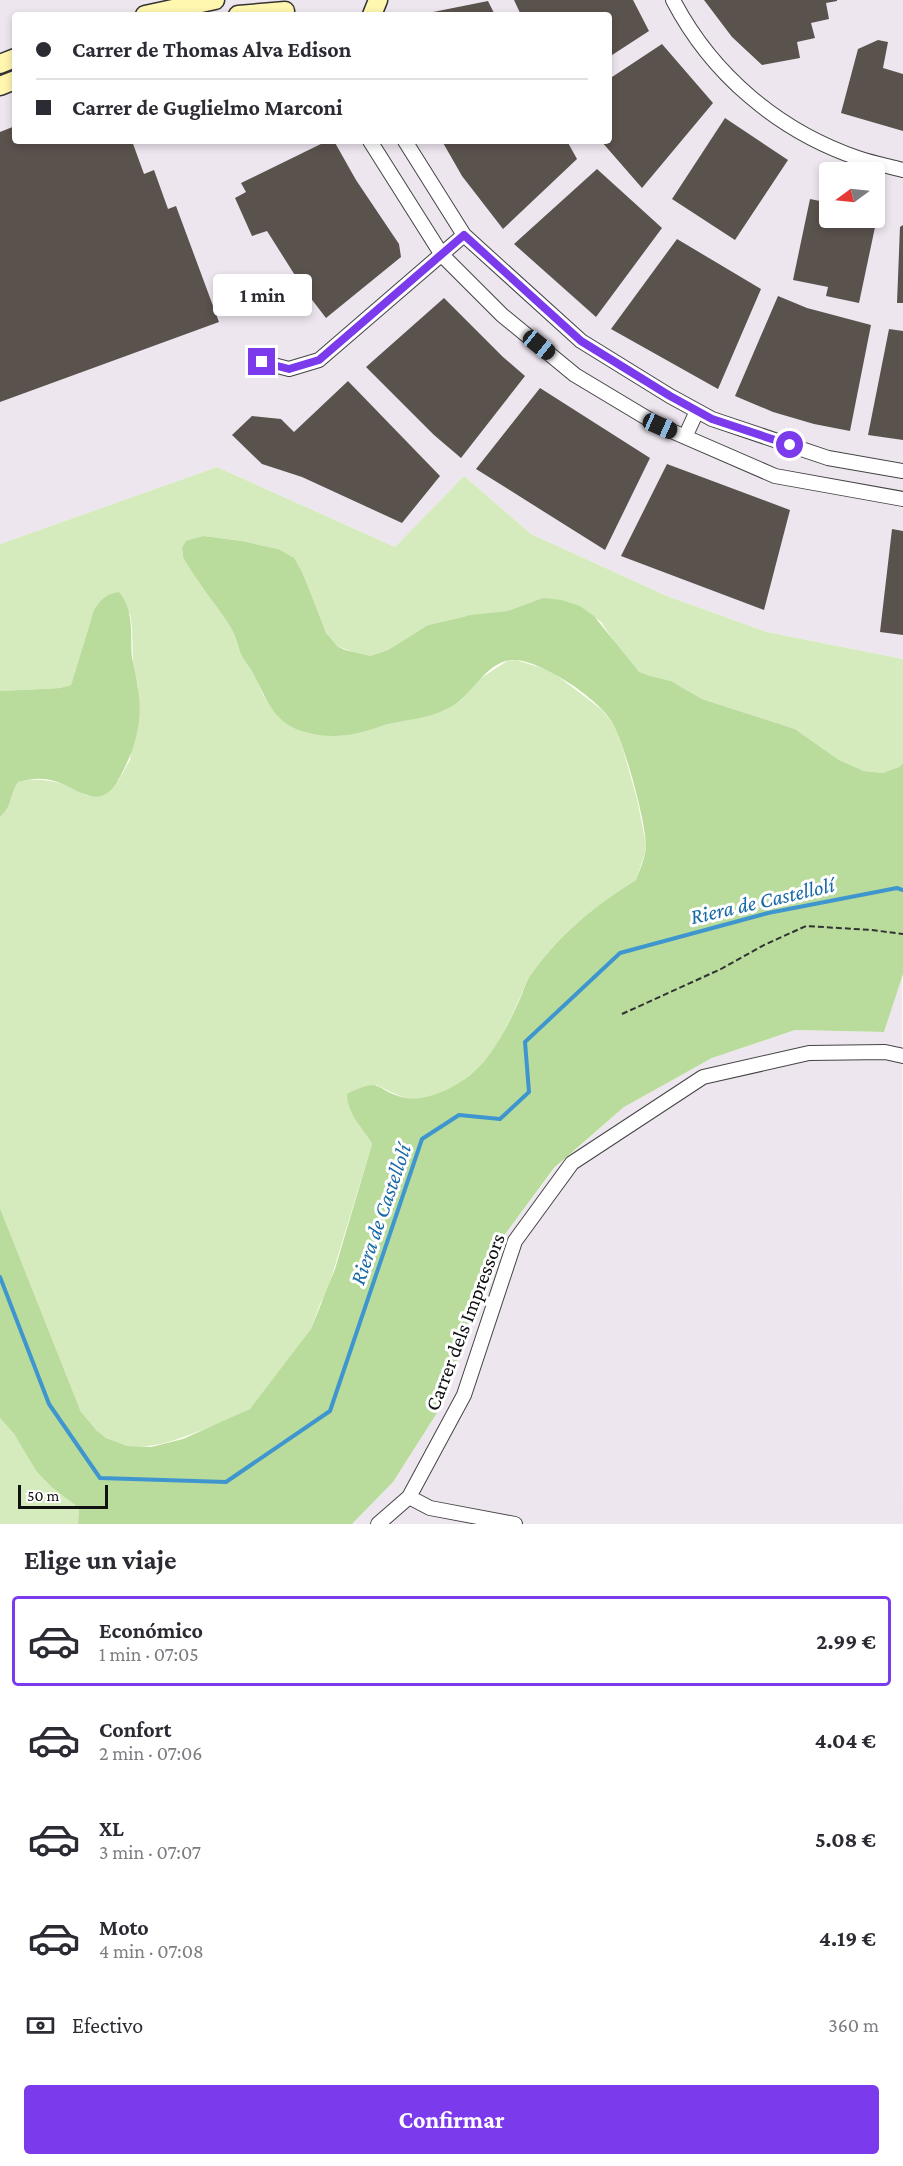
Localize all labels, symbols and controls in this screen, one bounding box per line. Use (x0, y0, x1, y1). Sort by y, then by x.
text: Carrer de Thomas Alva Edison (72, 37, 351, 62)
text: Carrer de Guglielmo Marconi (72, 95, 343, 120)
north arrow (819, 162, 885, 228)
map controls (819, 162, 885, 228)
callout: 1 min (212, 275, 312, 317)
text: 1 min (240, 284, 285, 306)
car (519, 327, 559, 363)
route end (248, 348, 275, 375)
car (640, 410, 680, 442)
route start (776, 431, 803, 458)
water label: Riera de Castellolí (688, 871, 840, 929)
water label: Riera de Castellolí (345, 1138, 417, 1288)
street label: Carrer dels Impressors (420, 1230, 510, 1414)
scale bar (18, 1482, 108, 1510)
text: 50 m (27, 1487, 59, 1504)
text: Elige un viaje (24, 1545, 177, 1575)
icon: car (27, 1614, 81, 1668)
text: Económico (99, 1618, 203, 1643)
text: 2.99 € (816, 1629, 876, 1654)
text: 1 min · 07:05 (99, 1643, 199, 1665)
icon: car (27, 1713, 81, 1767)
text: Confort (99, 1717, 172, 1742)
text: 4.04 € (815, 1728, 876, 1753)
text: 2 min · 07:06 (99, 1742, 202, 1764)
icon: car (27, 1812, 81, 1866)
text: XL (99, 1816, 124, 1841)
text: 5.08 € (815, 1827, 876, 1852)
text: 3 min · 07:07 (99, 1841, 201, 1863)
icon: car (27, 1911, 81, 1965)
text: Moto (99, 1915, 149, 1940)
text: 4.19 € (819, 1926, 876, 1951)
text: 4 min · 07:08 (99, 1940, 204, 1962)
icon: cash (24, 2009, 57, 2042)
text: Efectivo (72, 2013, 143, 2038)
text: 360 m (828, 2014, 879, 2036)
button: Confirmar (24, 2085, 879, 2154)

